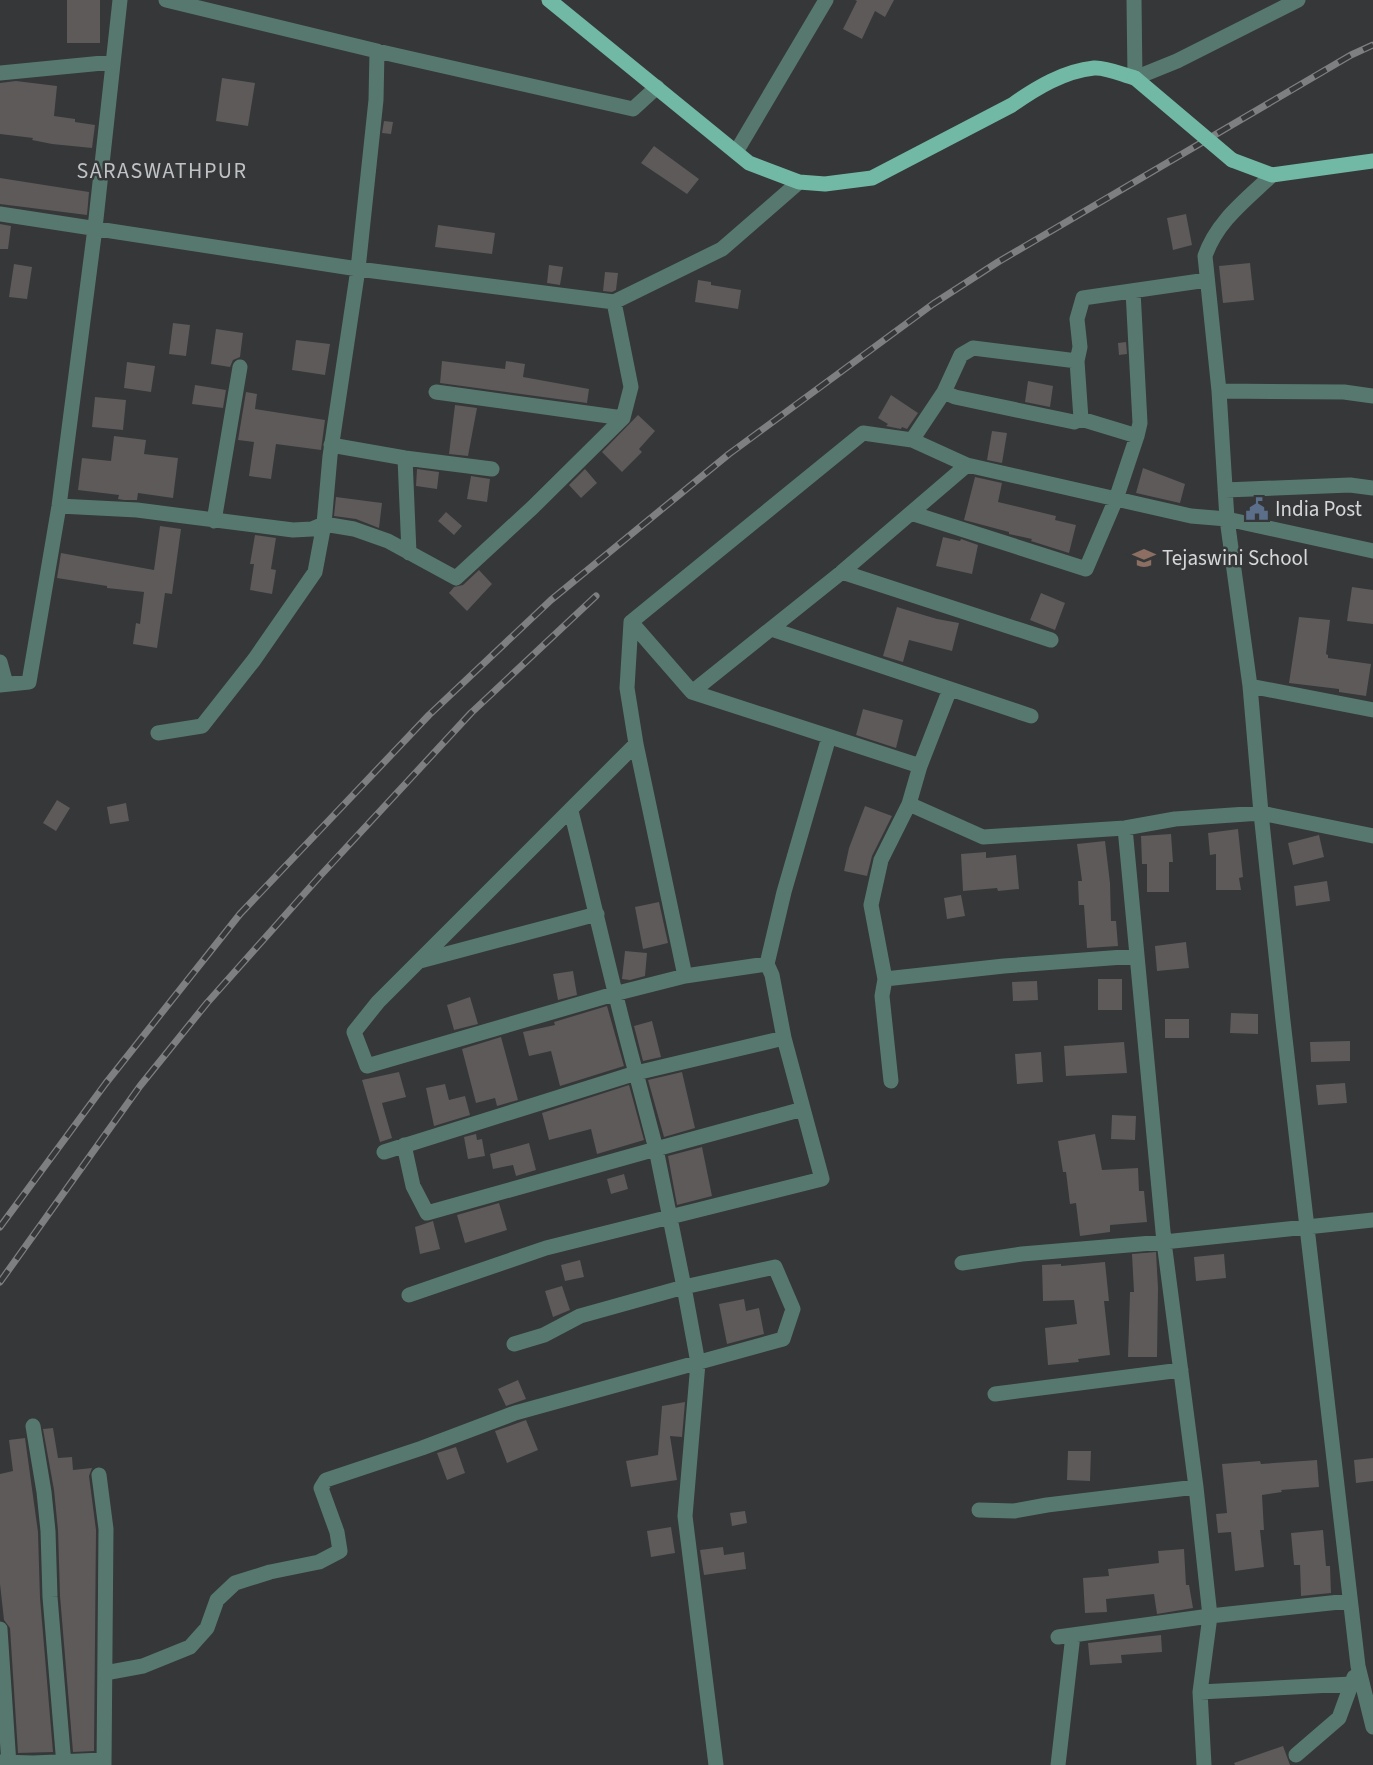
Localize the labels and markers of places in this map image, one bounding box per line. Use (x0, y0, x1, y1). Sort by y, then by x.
place label: India Post (1275, 494, 1362, 524)
public building icon: India Post (1244, 496, 1270, 522)
place label: Tejaswini School (1162, 543, 1308, 573)
school or university icon: Tejaswini School (1131, 545, 1157, 571)

